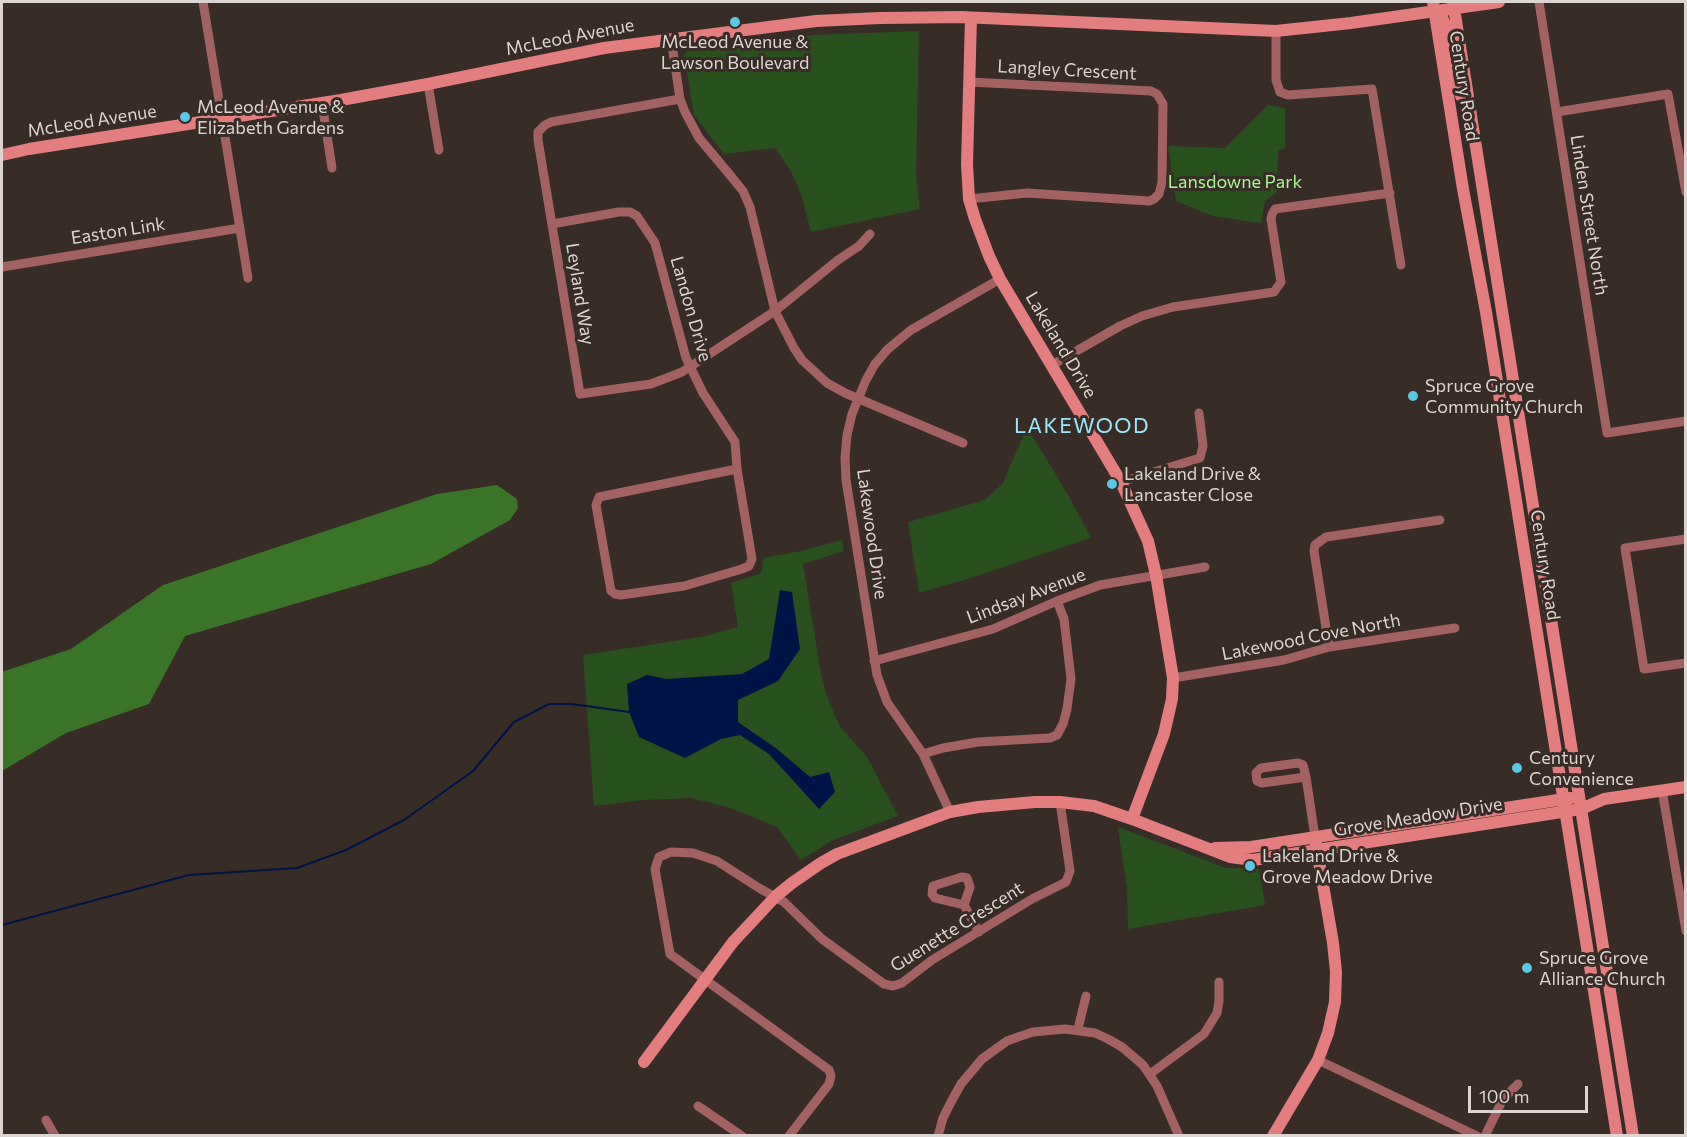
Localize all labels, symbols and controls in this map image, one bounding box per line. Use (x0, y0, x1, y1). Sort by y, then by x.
street label: McLeod Avenue (504, 14, 636, 60)
marker: McLeod Avenue & Lawson Boulevard (728, 15, 742, 29)
street label: Century Road (1445, 29, 1483, 143)
place label: McLeod Avenue & Lawson Boulevard (661, 31, 809, 74)
street label: Langley Crescent (997, 56, 1137, 84)
place label: McLeod Avenue & Elizabeth Gardens (197, 96, 344, 138)
street label: McLeod Avenue (26, 100, 158, 142)
marker: McLeod Avenue & Elizabeth Gardens (178, 110, 192, 124)
street label: Linden Street North (1566, 133, 1612, 297)
park label: Lansdowne Park (1168, 171, 1302, 193)
street label: Easton Link (69, 213, 167, 249)
street label: Leyland Way (561, 241, 599, 347)
street label: Landon Drive (666, 254, 716, 364)
street label: Lakeland Drive (1021, 288, 1101, 402)
place label: Spruce Grove Community Church (1425, 375, 1583, 418)
marker: Spruce Grove Community Church (1406, 389, 1420, 403)
district label: LAKEWOOD (1014, 413, 1150, 439)
place label: Lakeland Drive & Lancaster Close (1124, 463, 1261, 506)
street label: Lakewood Drive (852, 468, 892, 600)
marker: Lakeland Drive & Lancaster Close (1105, 477, 1119, 491)
street label: Century Road (1526, 508, 1564, 622)
street label: Lindsay Avenue (963, 563, 1089, 629)
street label: Lakewood Cove North (1220, 609, 1402, 665)
place label: Century Convenience (1529, 747, 1634, 789)
marker: Century Convenience (1510, 761, 1524, 775)
street label: Grove Meadow Drive (1332, 793, 1504, 841)
place label: Lakeland Drive & Grove Meadow Drive (1262, 845, 1433, 888)
marker: Lakeland Drive & Grove Meadow Drive (1243, 859, 1257, 873)
street label: Guenette Crescent (886, 877, 1028, 977)
place label: Spruce Grove Alliance Church (1539, 947, 1666, 990)
marker: Spruce Grove Alliance Church (1520, 961, 1534, 975)
scale bar (1471, 1074, 1591, 1112)
text: 100 m (1479, 1085, 1529, 1107)

